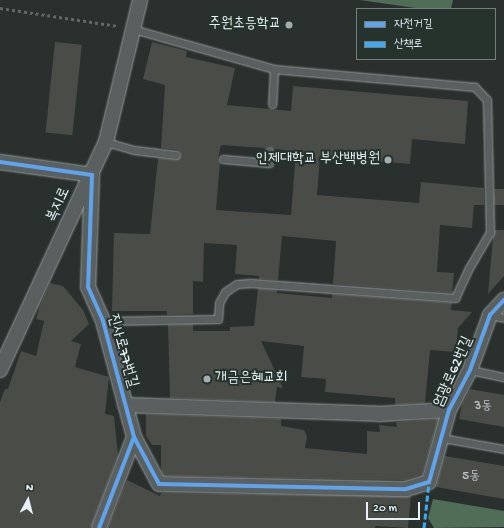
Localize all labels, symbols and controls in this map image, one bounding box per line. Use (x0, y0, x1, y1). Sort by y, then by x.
legend (356, 8, 496, 60)
place label: 주원초등학교 (209, 16, 281, 34)
text: 자전거길 (394, 18, 433, 32)
marker: 주원초등학교 (284, 20, 294, 30)
text: 산책로 (394, 38, 423, 52)
place label: 인제대학교 부산백병원 (256, 151, 380, 169)
marker: 인제대학교 부산백병원 (383, 155, 393, 165)
street label: 복지로 (43, 185, 75, 225)
street label: 진사로77번길 (103, 312, 141, 390)
street label: 엄광로62번길 (430, 334, 478, 410)
place label: 개금은혜교회 (215, 370, 287, 388)
marker: 개금은혜교회 (202, 374, 212, 384)
house number: 3동 (474, 399, 492, 415)
house number: 5동 (462, 469, 480, 485)
north arrow (8, 480, 48, 520)
text: N (25, 482, 34, 494)
scale bar (368, 494, 422, 520)
text: 20 m (373, 502, 397, 516)

